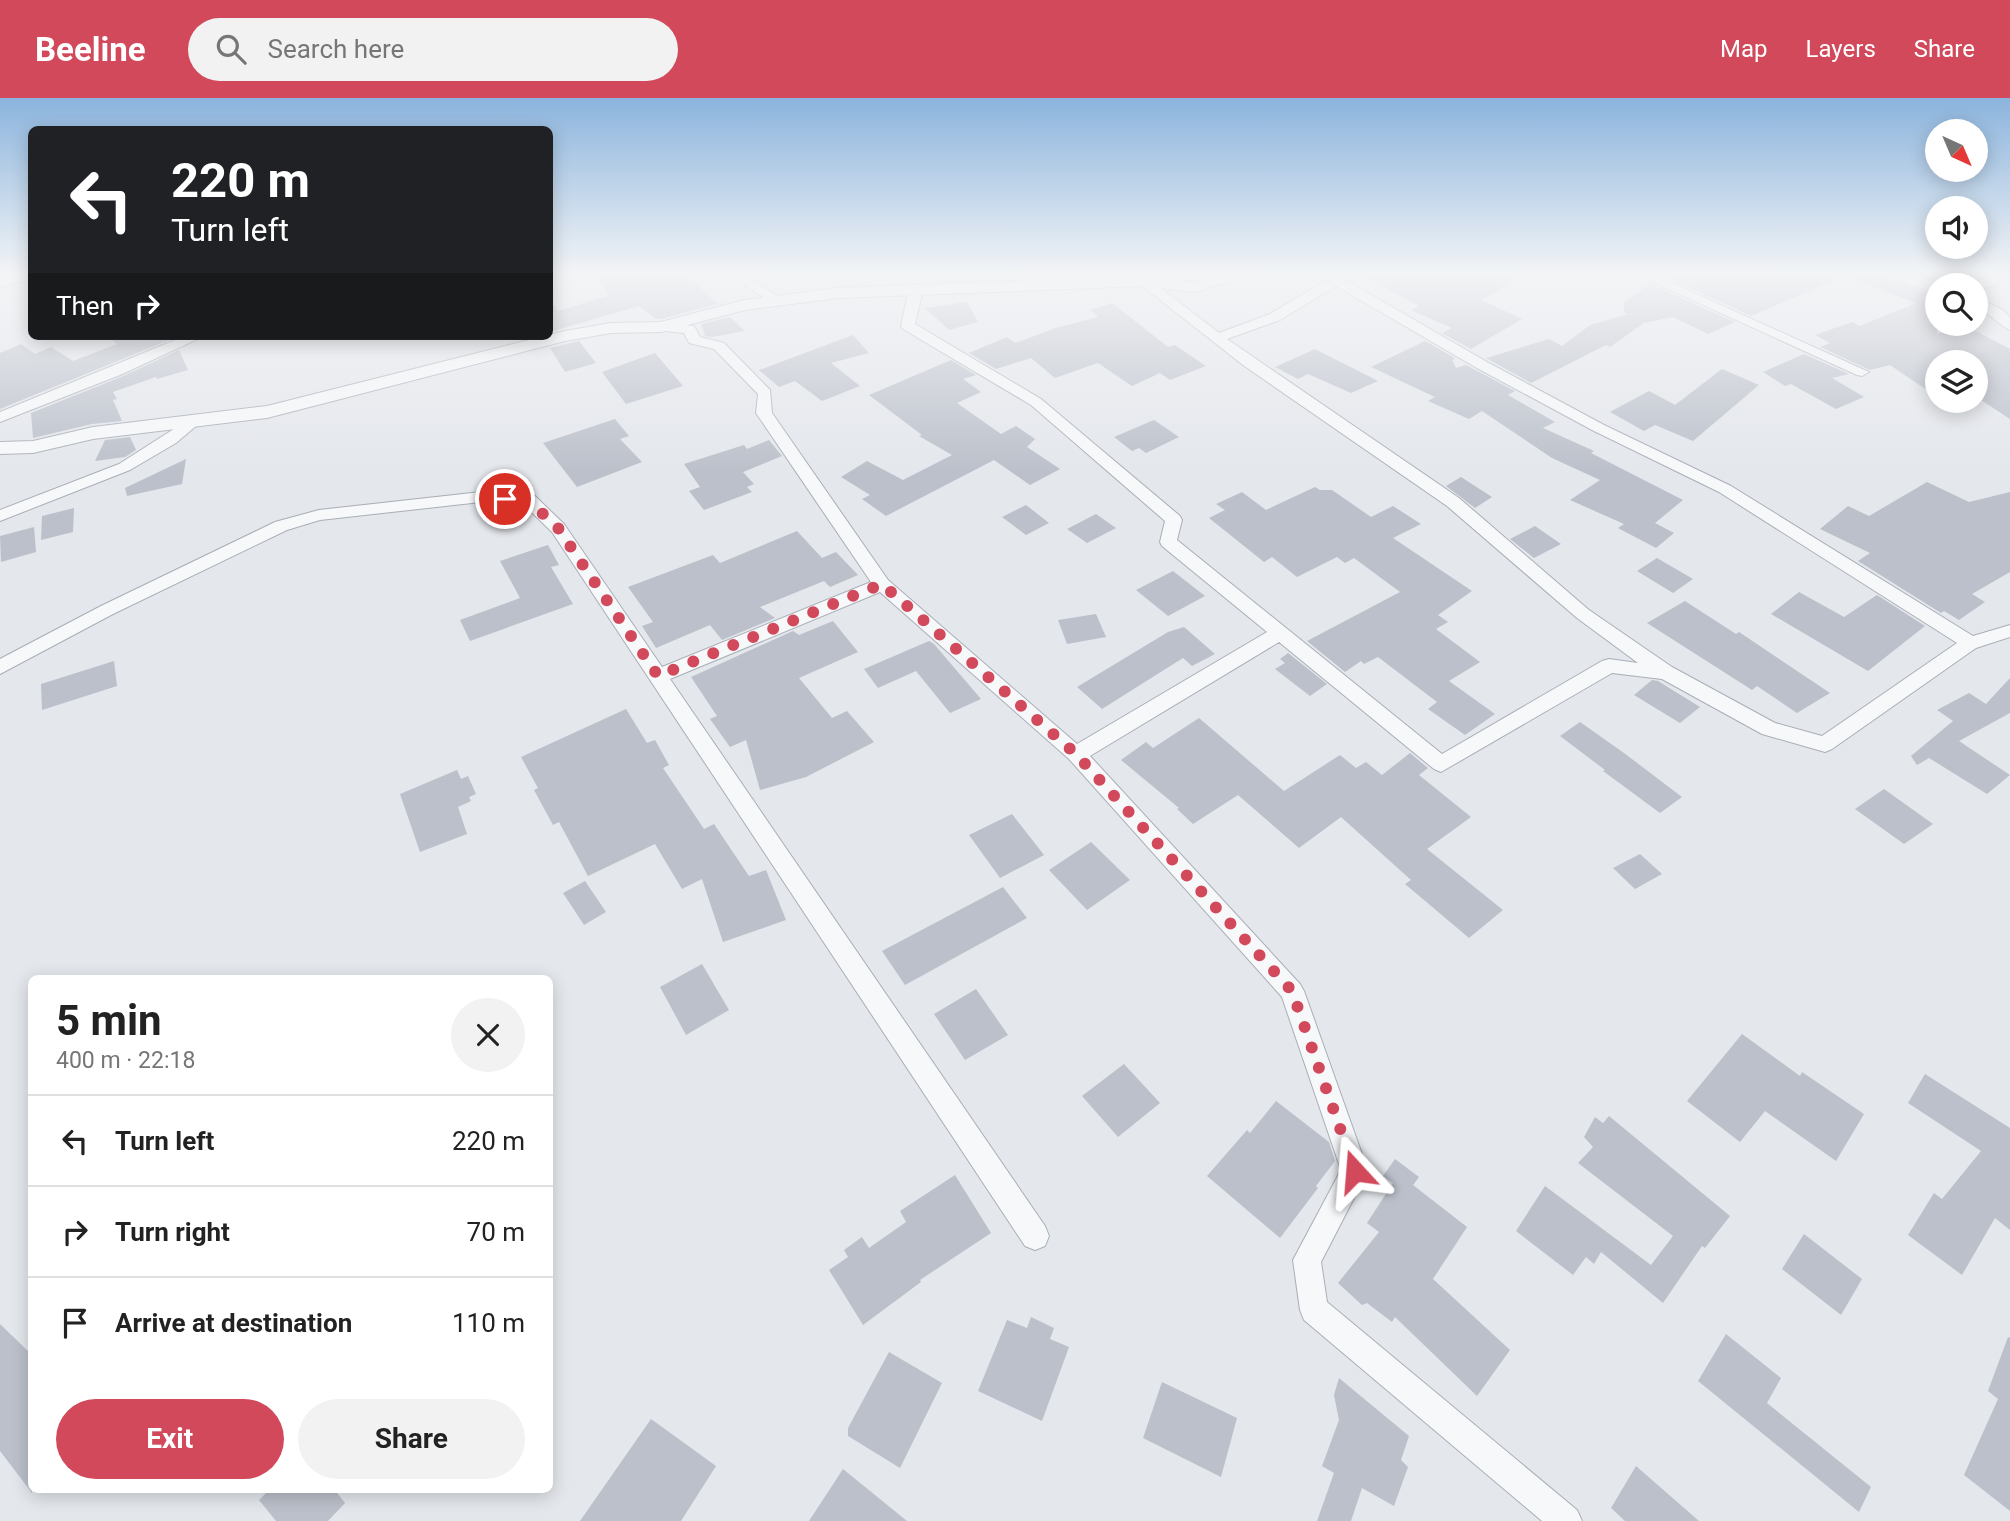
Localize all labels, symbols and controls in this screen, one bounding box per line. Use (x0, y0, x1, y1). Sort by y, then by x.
search box (188, 18, 678, 81)
text: Beeline (35, 30, 146, 69)
icon: search (212, 30, 250, 68)
text: Search here (268, 34, 404, 64)
text: Map (1720, 35, 1768, 63)
text: Layers (1806, 35, 1876, 63)
text: Share (1914, 35, 1975, 63)
north arrow (1925, 119, 1988, 182)
map controls (1925, 119, 1988, 413)
text: 220 m (171, 152, 310, 209)
icon: left (56, 154, 147, 245)
button: sound (1925, 196, 1988, 259)
text: Turn left (171, 211, 289, 249)
button: search (1925, 273, 1988, 336)
icon: right (128, 287, 166, 325)
text: Then (56, 291, 114, 321)
button: layers (1925, 350, 1988, 413)
pin (475, 469, 535, 529)
icon: arrive (486, 480, 524, 518)
text: 5 min (56, 996, 162, 1045)
button: close (451, 998, 525, 1072)
text: 400 m · 22:18 (56, 1047, 195, 1074)
icon: left (56, 1122, 94, 1160)
text: Turn left (115, 1126, 214, 1156)
text: 220 m (452, 1126, 525, 1156)
position arrow (1318, 1134, 1392, 1208)
icon: right (56, 1213, 94, 1251)
text: Turn right (115, 1217, 230, 1247)
text: 70 m (467, 1217, 525, 1247)
icon: arrive (56, 1304, 94, 1342)
text: Arrive at destination (115, 1308, 352, 1338)
text: 110 m (452, 1308, 525, 1338)
button: Exit (56, 1399, 284, 1479)
button: Share (298, 1399, 525, 1479)

